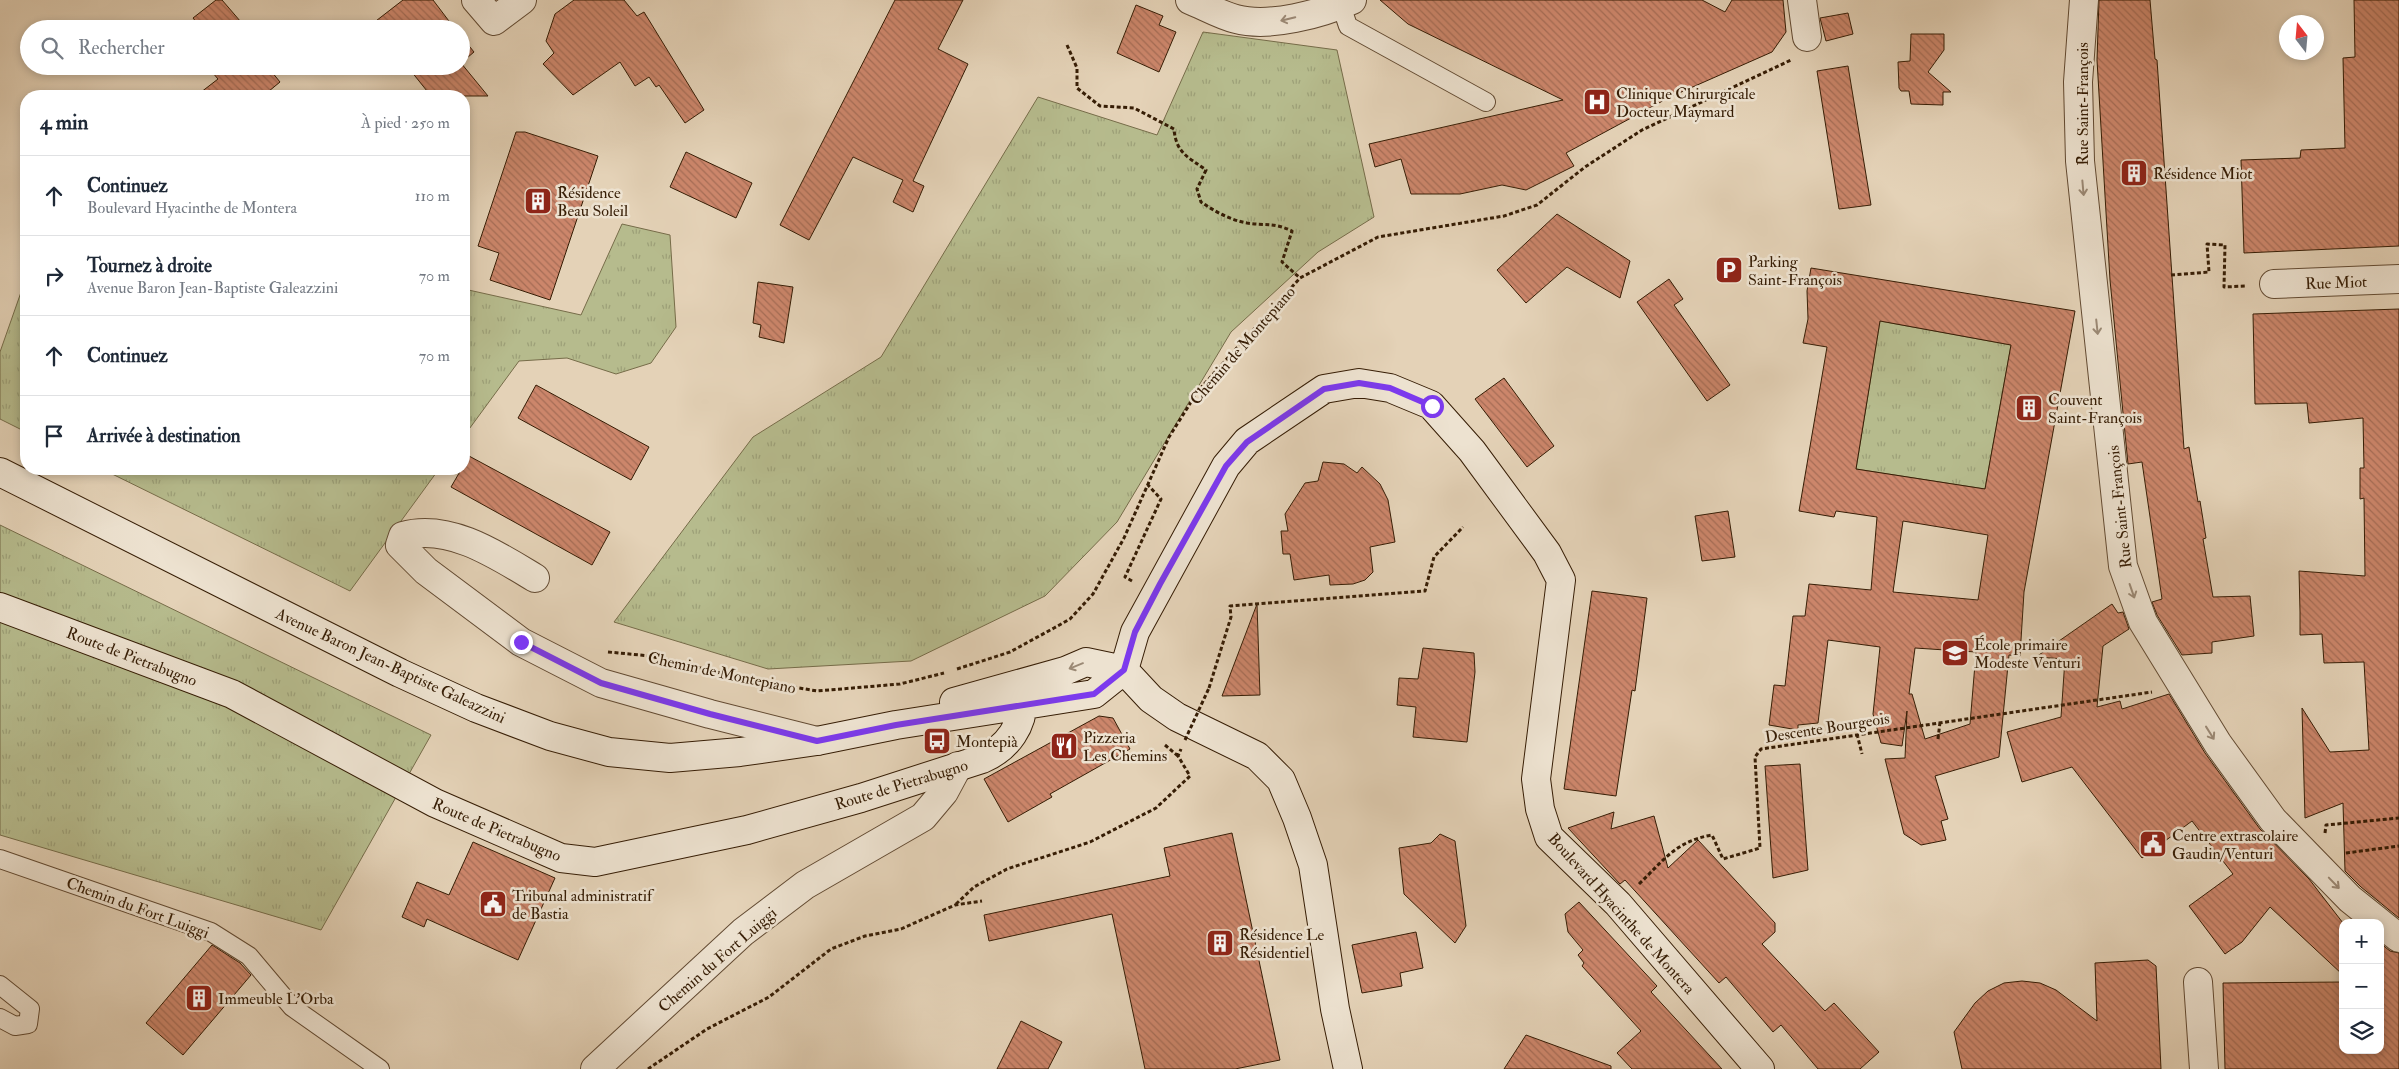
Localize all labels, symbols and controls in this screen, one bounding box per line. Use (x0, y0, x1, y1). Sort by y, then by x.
one-way arrow (1281, 14, 1297, 24)
north arrow (2279, 15, 2324, 60)
search box (20, 20, 470, 75)
icon: search (38, 34, 66, 62)
text: Rechercher (78, 36, 165, 60)
street label: Rue Saint-François (2073, 42, 2093, 166)
place label: Clinique Chirurgicale Docteur Maymard (1616, 84, 1756, 122)
hospital icon: Clinique Chirurgicale Docteur Maymard (1582, 87, 1612, 117)
text: 4 min (40, 109, 88, 136)
text: À pied · 250 m (361, 113, 450, 133)
building icon: Résidence Miot (2119, 158, 2149, 188)
place label: Résidence Miot (2153, 164, 2253, 184)
text: Continuez (87, 174, 168, 198)
one-way arrow (2078, 180, 2088, 196)
icon: ahead (40, 182, 68, 210)
place label: Résidence Beau Soleil (557, 183, 628, 221)
text: 110 m (415, 186, 450, 206)
building icon: Résidence Beau Soleil (523, 186, 553, 216)
text: Boulevard Hyacinthe de Montera (87, 198, 297, 218)
place label: Parking Saint-François (1748, 252, 1842, 290)
text: Tournez à droite (87, 254, 212, 278)
parking icon: Parking Saint-François (1714, 255, 1744, 285)
icon: right (40, 262, 68, 290)
text: 70 m (419, 266, 450, 286)
street label: Rue Miot (2305, 272, 2367, 294)
text: Avenue Baron Jean-Baptiste Galeazzini (87, 278, 338, 298)
street label: Chemin de Montepiano (1186, 282, 1301, 410)
one-way arrow (2092, 318, 2102, 334)
icon: ahead (40, 342, 68, 370)
text: Continuez (87, 344, 168, 368)
text: 70 m (419, 346, 450, 366)
place label: Couvent Saint-François (2048, 390, 2142, 428)
building icon: Couvent Saint-François (2014, 393, 2044, 423)
route start (1421, 395, 1444, 418)
icon: arrive (40, 422, 68, 450)
text: Arrivée à destination (87, 424, 241, 448)
street label: Rue Saint-François (2104, 444, 2136, 569)
one-way arrow (2128, 583, 2137, 598)
street label: Avenue Baron Jean-Baptiste Galeazzini (271, 603, 509, 729)
street label: Route de Pietrabugno (64, 623, 200, 691)
route end (510, 631, 533, 654)
place label: École primaire Modeste Venturi (1974, 634, 2081, 673)
school or university icon: École primaire Modeste Venturi (1940, 638, 1970, 668)
street label: Chemin de Montepiano (646, 648, 798, 699)
one-way arrow (1069, 662, 1084, 671)
street label: Descente Bourgeois (1763, 708, 1891, 748)
one-way arrow (2206, 725, 2216, 739)
bus stop icon: Montepià (922, 726, 952, 756)
place label: Pizzeria Les Chemins (1083, 728, 1167, 766)
restaurant icon: Pizzeria Les Chemins (1049, 731, 1079, 761)
place label: Montepià (956, 732, 1018, 753)
street label: Route de Pietrabugno (832, 755, 971, 815)
street label: Route de Pietrabugno (429, 794, 564, 866)
place label: Centre extrascolaire Gaudin/Venturi (2172, 826, 2299, 864)
street label: Boulevard Hyacinthe de Montera (1544, 829, 1699, 999)
public building icon: Centre extrascolaire Gaudin/Venturi (2138, 829, 2168, 859)
street label: Chemin du Fort Luiggi (63, 873, 212, 943)
one-way arrow (2328, 877, 2340, 889)
place label: Tribunal administratif de Bastia (512, 886, 655, 924)
public building icon: Tribunal administratif de Bastia (478, 889, 508, 919)
street label: Chemin du Fort Luiggi (654, 903, 781, 1017)
map controls (2339, 919, 2384, 1054)
button: + (2339, 919, 2384, 964)
place label: Résidence Le Résidentiel (1239, 925, 1325, 963)
building icon: Résidence Le Résidentiel (1205, 928, 1235, 958)
button: − (2339, 964, 2384, 1009)
building icon: Immeuble L'Orba (184, 983, 214, 1013)
place label: Immeuble L'Orba (218, 989, 334, 1009)
button: layers (2339, 1009, 2384, 1054)

